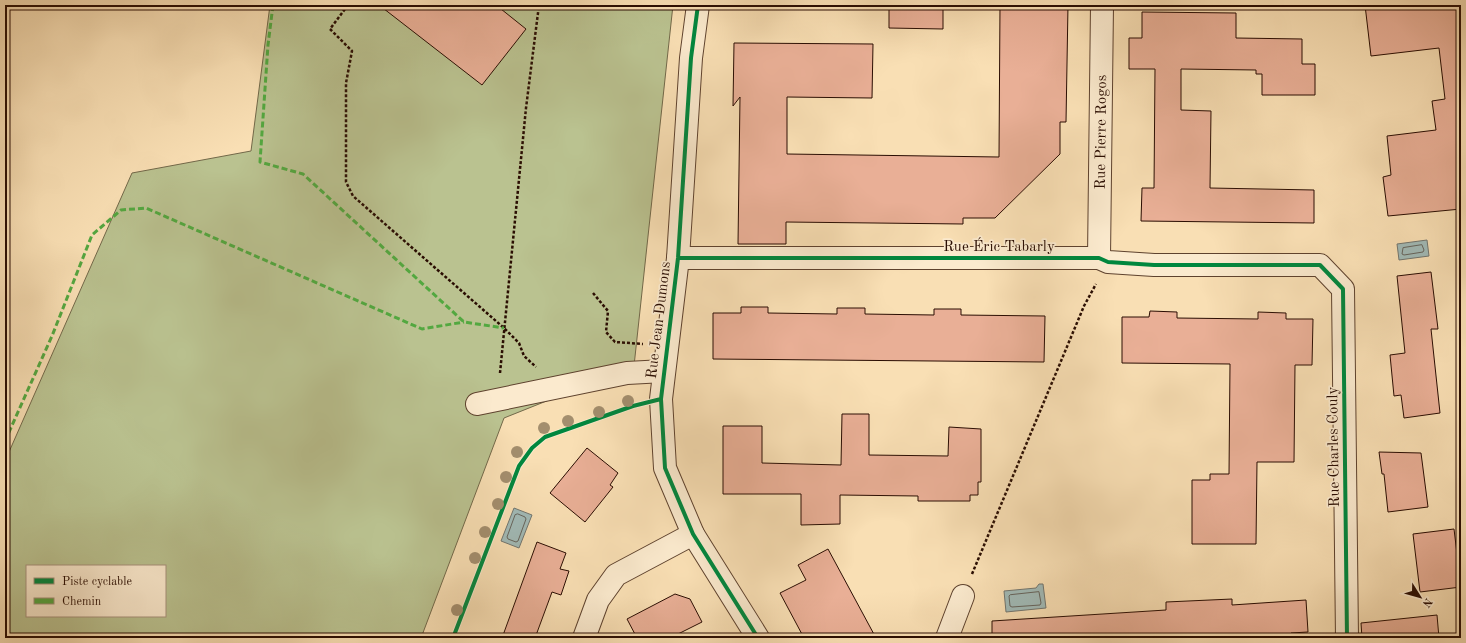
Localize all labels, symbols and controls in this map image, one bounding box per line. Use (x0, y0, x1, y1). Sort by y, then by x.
street label: Rue Pierre Rogos (1094, 75, 1110, 189)
street label: Rue Éric Tabarly (943, 237, 1055, 255)
street label: Rue Jean Dumons (645, 261, 674, 380)
street label: Rue Charles Couly (1326, 386, 1343, 507)
legend (26, 565, 166, 617)
text: Piste cyclable (62, 576, 132, 588)
north arrow (1400, 577, 1440, 617)
text: N (1420, 595, 1434, 609)
text: Chemin (62, 596, 102, 608)

